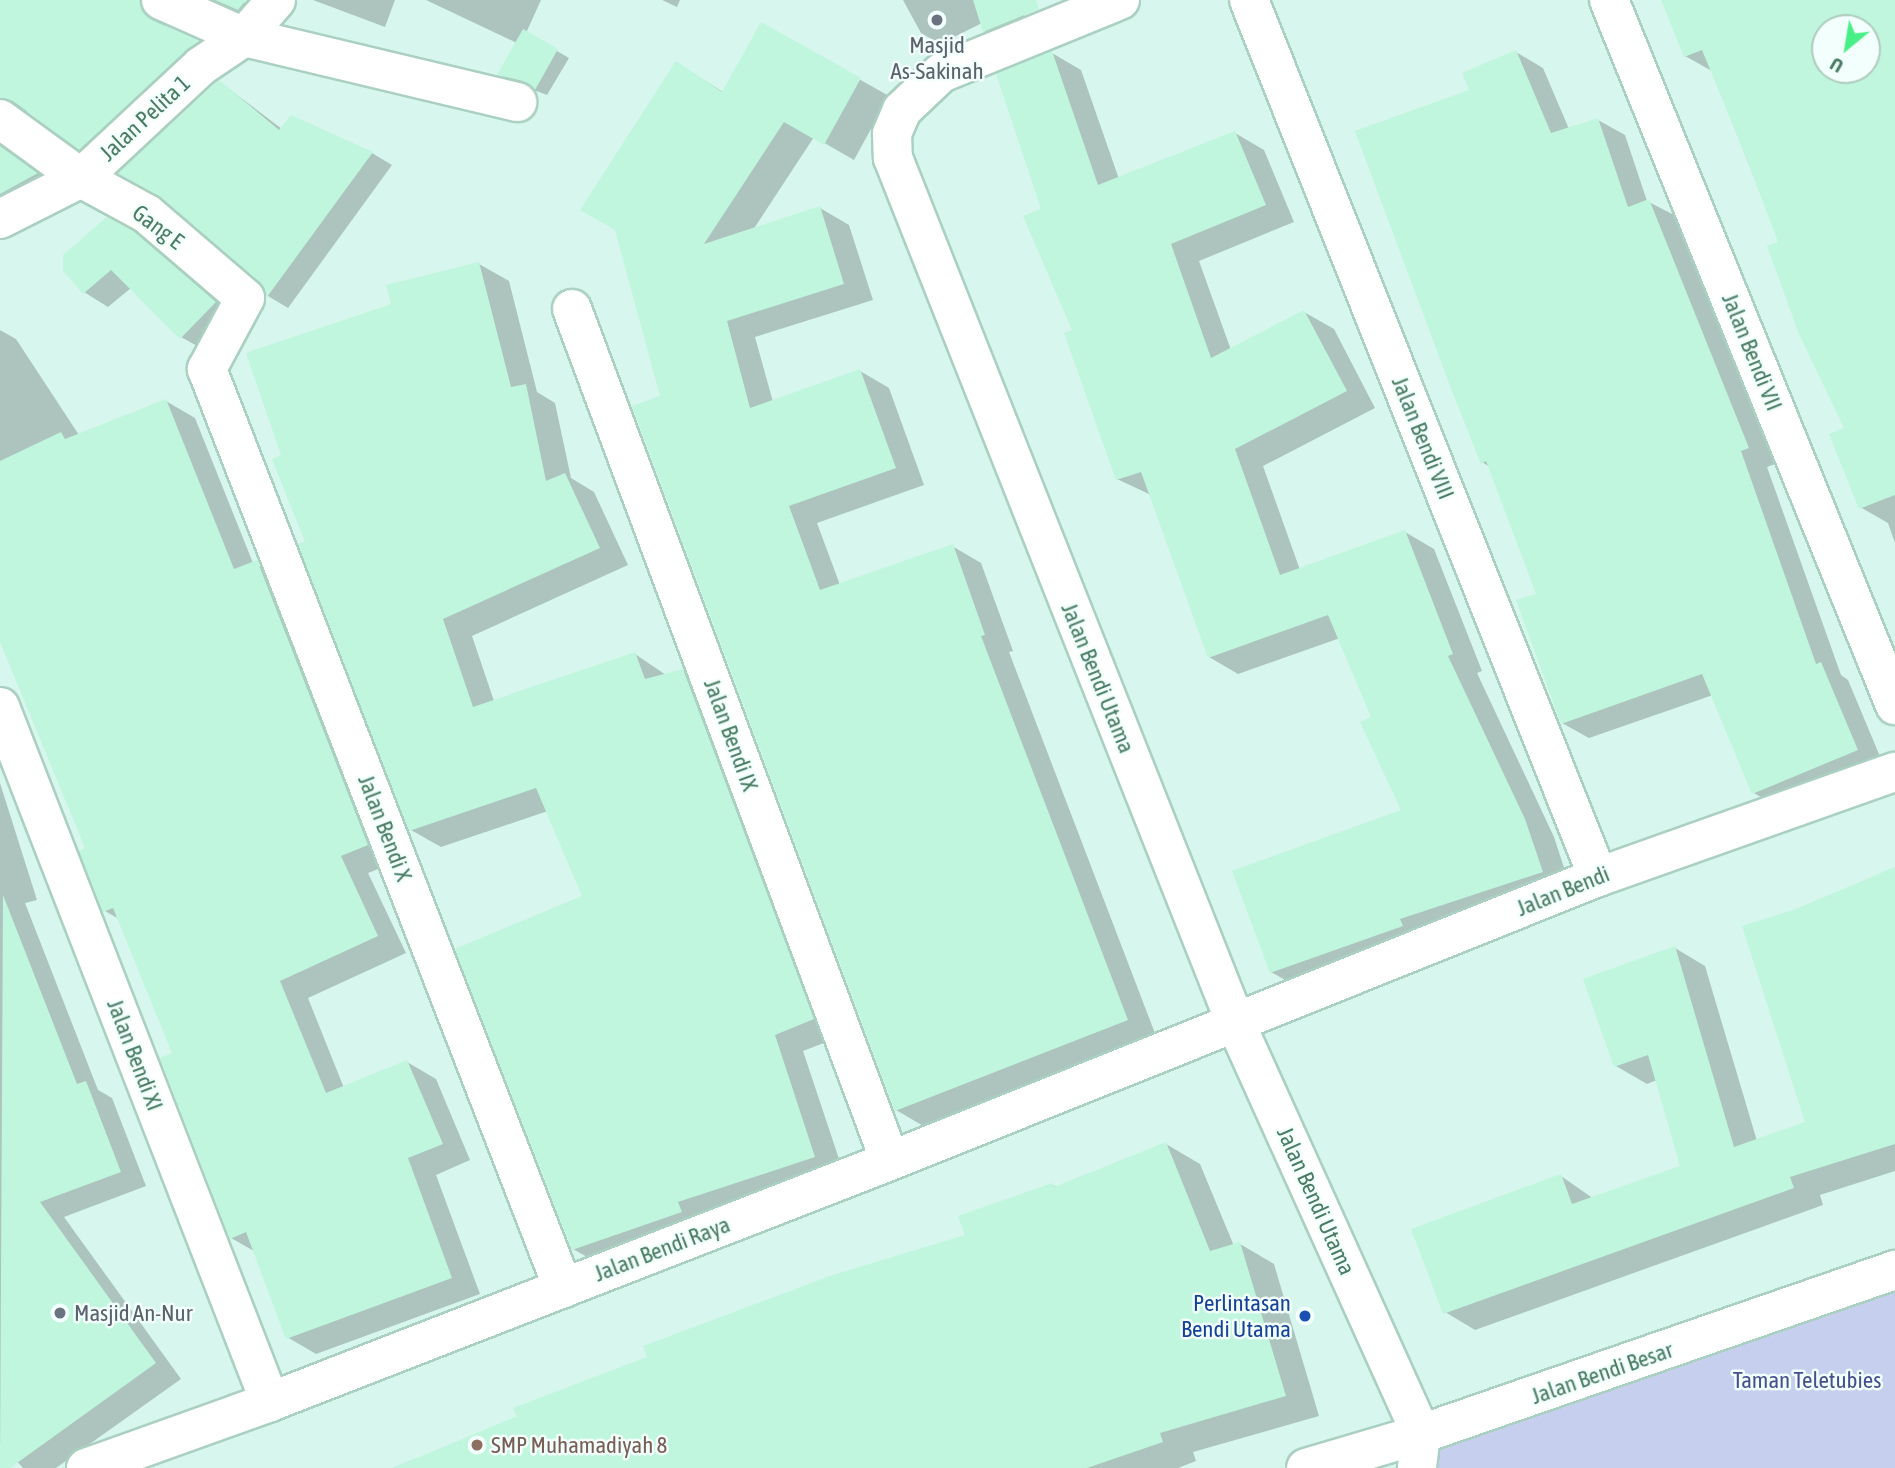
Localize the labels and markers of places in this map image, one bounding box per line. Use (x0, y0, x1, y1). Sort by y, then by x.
marker: Masjid As-Sakinah (929, 12, 945, 28)
place label: Masjid As-Sakinah (890, 31, 984, 85)
place label: Perlintasan Bendi Utama (1181, 1289, 1291, 1343)
place label: Masjid An-Nur (74, 1299, 192, 1327)
marker: Masjid An-Nur (52, 1305, 68, 1321)
marker: Perlintasan Bendi Utama (1297, 1308, 1313, 1324)
place label: SMP Muhamadiyah 8 (491, 1431, 667, 1459)
marker: SMP Muhamadiyah 8 (469, 1437, 485, 1453)

